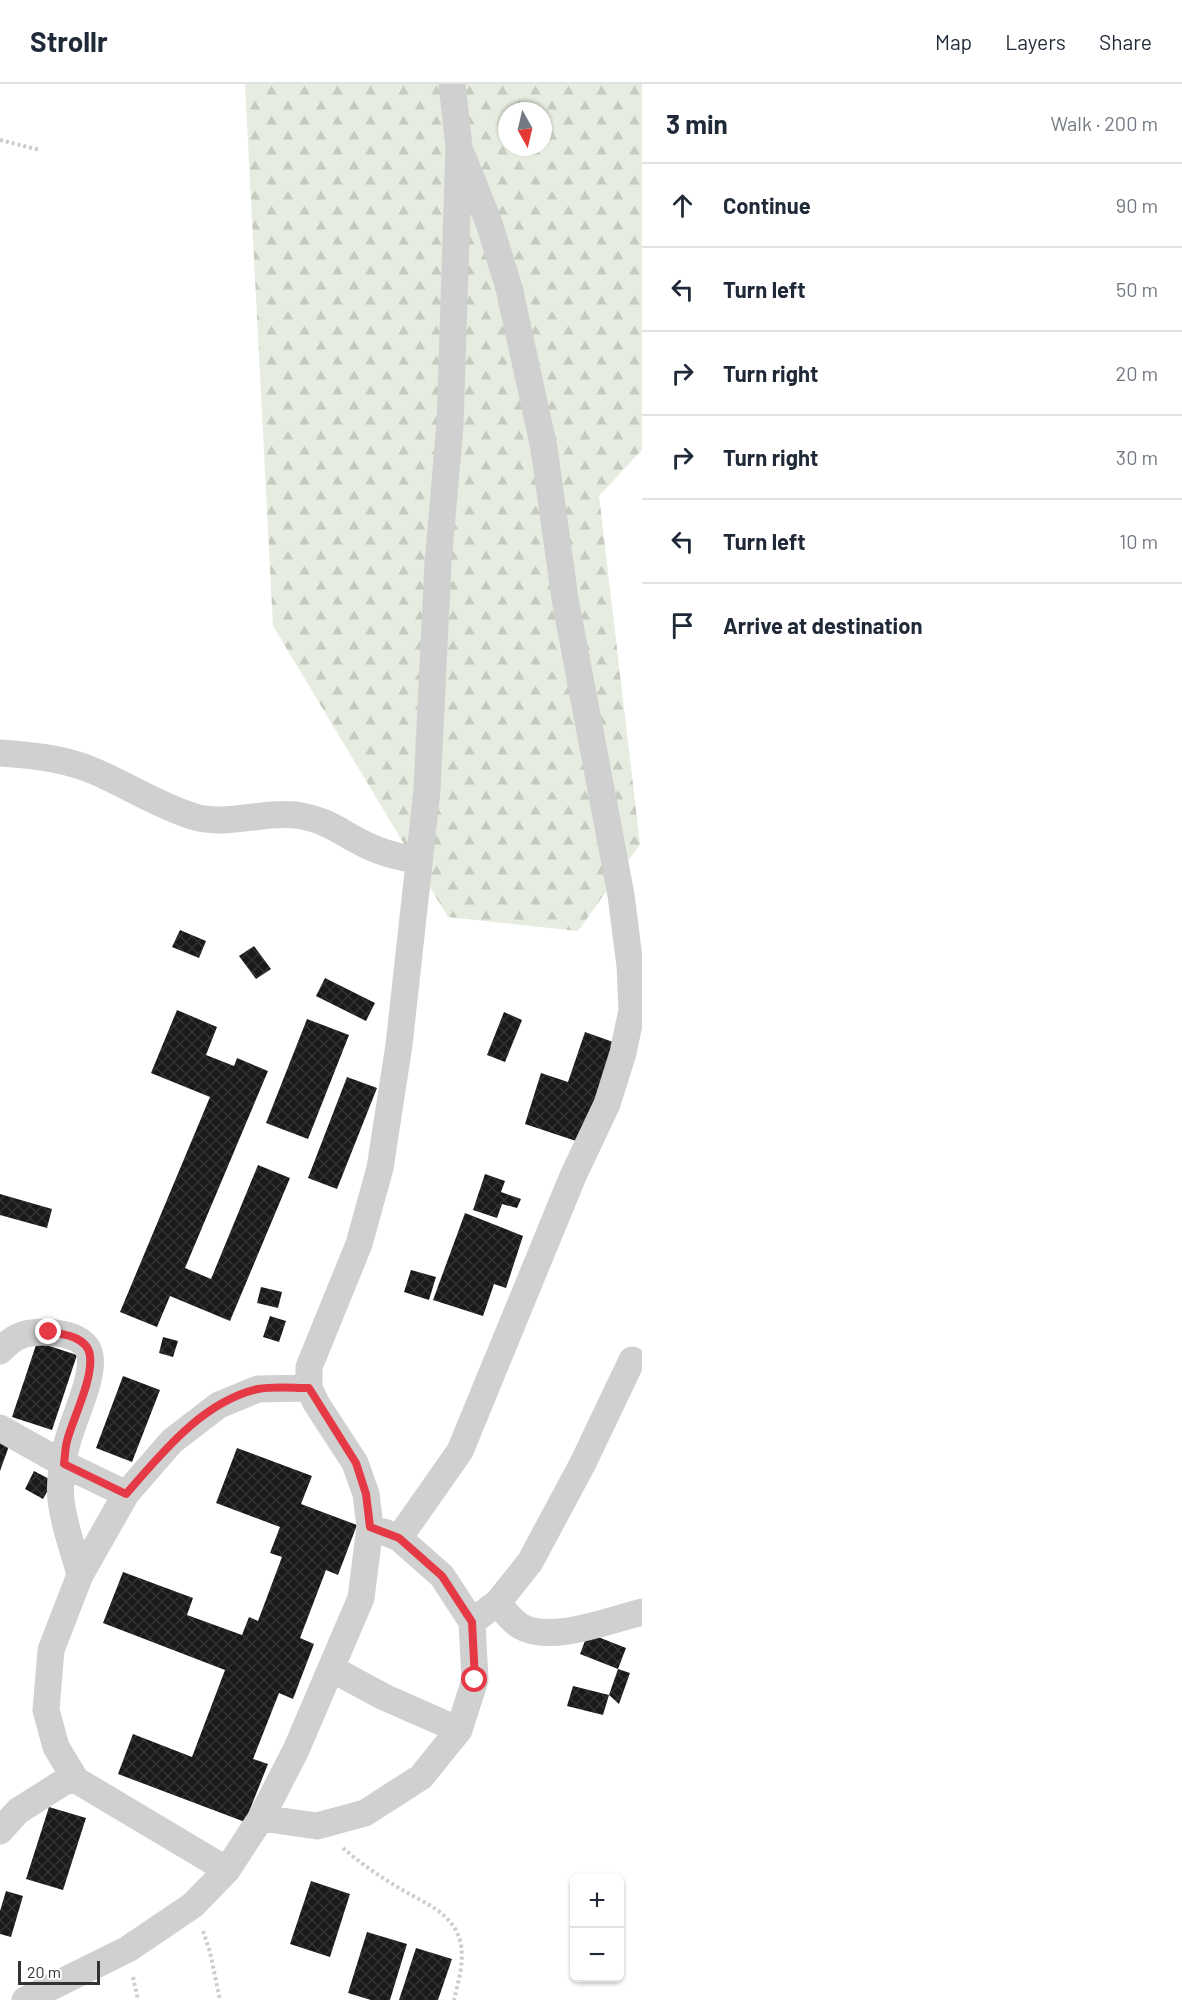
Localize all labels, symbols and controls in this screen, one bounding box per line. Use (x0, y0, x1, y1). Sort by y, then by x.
text: Strollr (30, 24, 108, 58)
text: Map (935, 29, 972, 54)
text: Layers (1005, 29, 1066, 54)
text: Share (1099, 29, 1152, 54)
north arrow (498, 102, 552, 156)
text: 3 min (666, 108, 728, 139)
text: Walk · 200 m (1050, 111, 1158, 135)
icon: ahead (666, 189, 699, 222)
text: Continue (723, 192, 811, 218)
text: 90 m (1116, 193, 1158, 217)
icon: left (666, 273, 699, 306)
text: Turn left (723, 276, 806, 302)
text: 50 m (1116, 277, 1158, 301)
icon: right (666, 357, 699, 390)
text: Turn right (723, 360, 818, 386)
text: 20 m (1115, 361, 1158, 385)
icon: right (666, 441, 699, 474)
text: Turn right (723, 444, 818, 470)
text: 30 m (1116, 445, 1158, 469)
icon: left (666, 525, 699, 558)
text: Turn left (723, 528, 806, 554)
text: 10 m (1119, 529, 1158, 553)
icon: arrive (666, 609, 699, 642)
text: Arrive at destination (723, 612, 922, 638)
route end (35, 1318, 61, 1344)
route start (461, 1666, 487, 1692)
map controls (570, 1874, 624, 1982)
button: + (570, 1874, 624, 1928)
button: − (570, 1928, 624, 1982)
scale bar (18, 1958, 100, 1986)
text: 20 m (27, 1962, 61, 1981)

